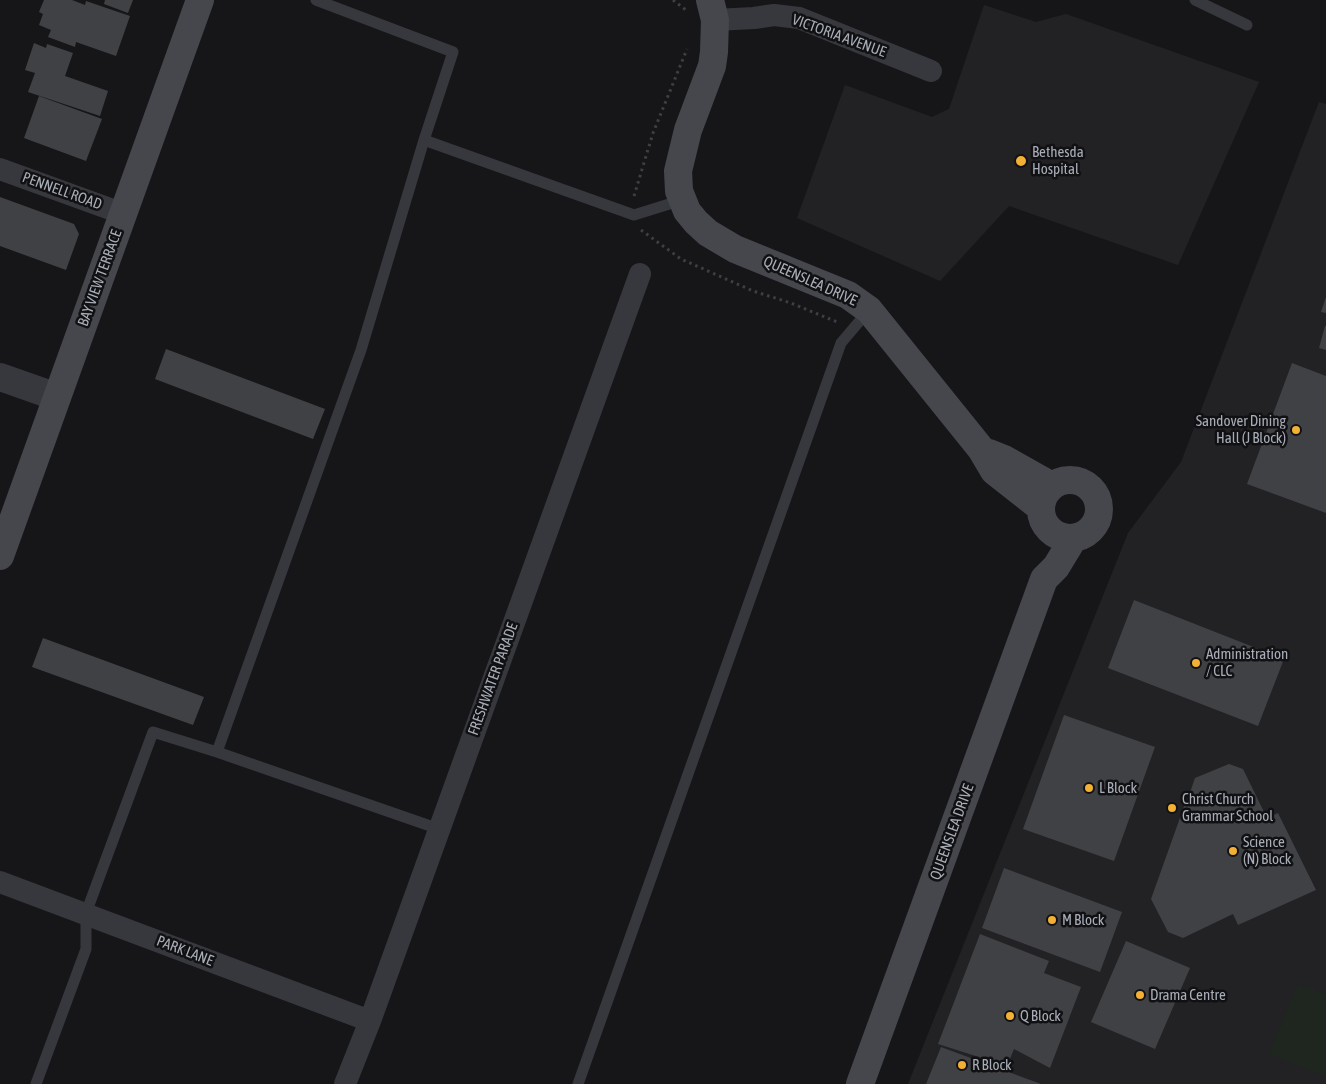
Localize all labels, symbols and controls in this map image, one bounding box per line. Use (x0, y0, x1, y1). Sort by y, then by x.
street label: VICTORIA AVENUE (790, 11, 888, 61)
place label: Bethesda Hospital (1032, 143, 1084, 178)
marker: Bethesda Hospital (1014, 154, 1028, 168)
street label: PENNELL ROAD (20, 168, 104, 214)
street label: BAY VIEW TERRACE (74, 227, 126, 329)
street label: QUEENSLEA DRIVE (760, 252, 860, 310)
place label: Sandover Dining Hall (J Block) (1196, 412, 1286, 447)
marker: Sandover Dining Hall (J Block) (1290, 424, 1302, 436)
street label: FRESHWATER PARADE (464, 620, 522, 738)
place label: Administration / CLC (1206, 645, 1288, 680)
marker: Administration / CLC (1190, 657, 1202, 669)
place label: L Block (1099, 779, 1137, 797)
street label: QUEENSLEA DRIVE (926, 782, 978, 882)
marker: L Block (1083, 782, 1095, 794)
place label: Christ Church Grammar School (1182, 790, 1273, 825)
marker: Christ Church Grammar School (1166, 802, 1178, 814)
place label: Science (N) Block (1243, 833, 1291, 868)
marker: Science (N) Block (1227, 845, 1239, 857)
place label: M Block (1062, 911, 1104, 929)
marker: M Block (1046, 914, 1058, 926)
street label: PARK LANE (154, 932, 216, 970)
place label: Drama Centre (1150, 986, 1226, 1004)
marker: Drama Centre (1134, 989, 1146, 1001)
place label: Q Block (1020, 1007, 1061, 1025)
marker: Q Block (1004, 1010, 1016, 1022)
place label: R Block (972, 1056, 1012, 1074)
marker: R Block (956, 1059, 968, 1071)

